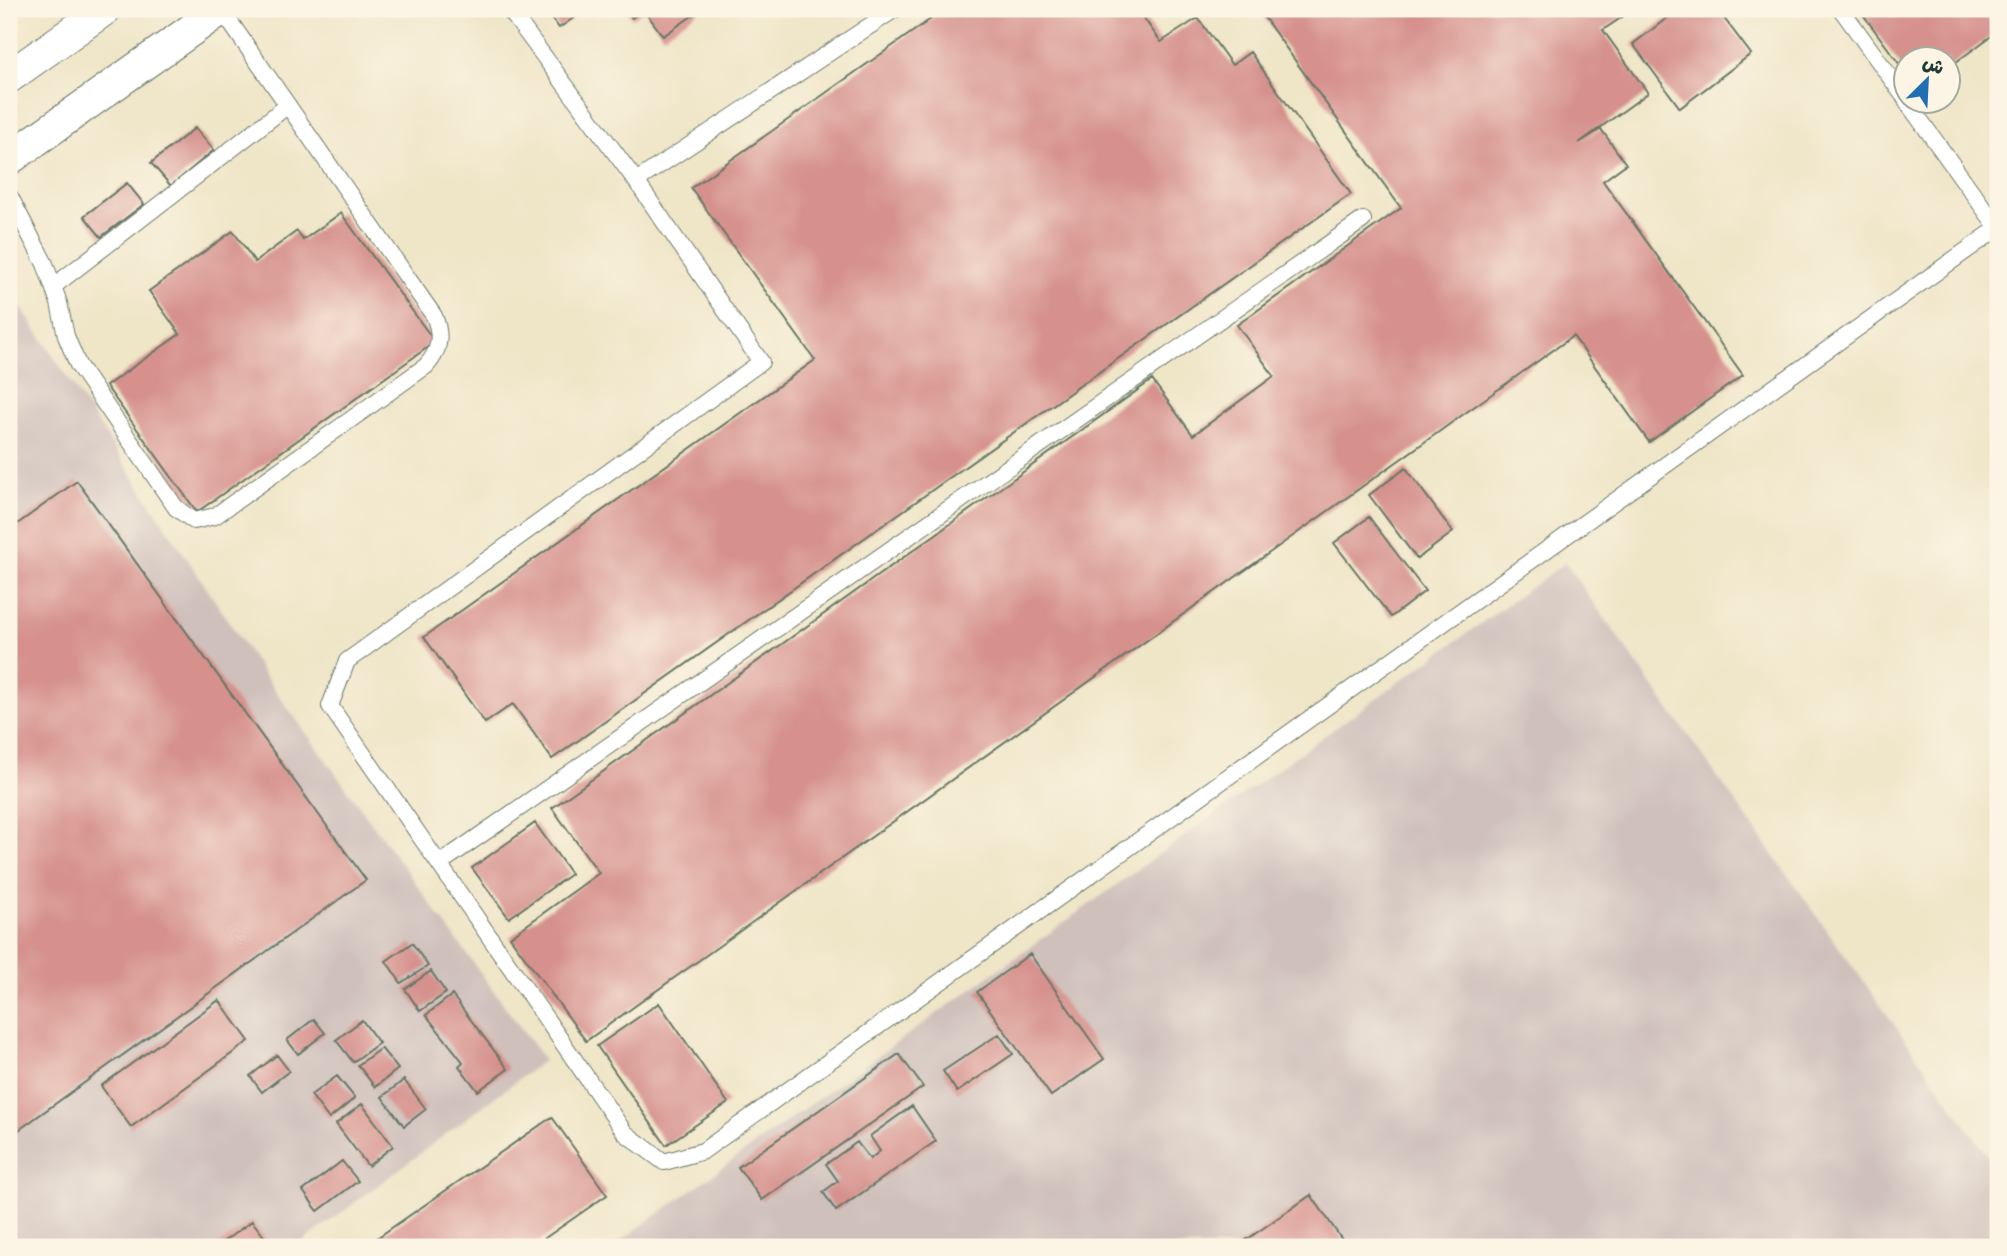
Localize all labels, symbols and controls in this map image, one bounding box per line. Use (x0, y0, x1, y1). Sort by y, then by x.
north arrow (1892, 46, 1962, 116)
text: ش (1918, 50, 1948, 83)

